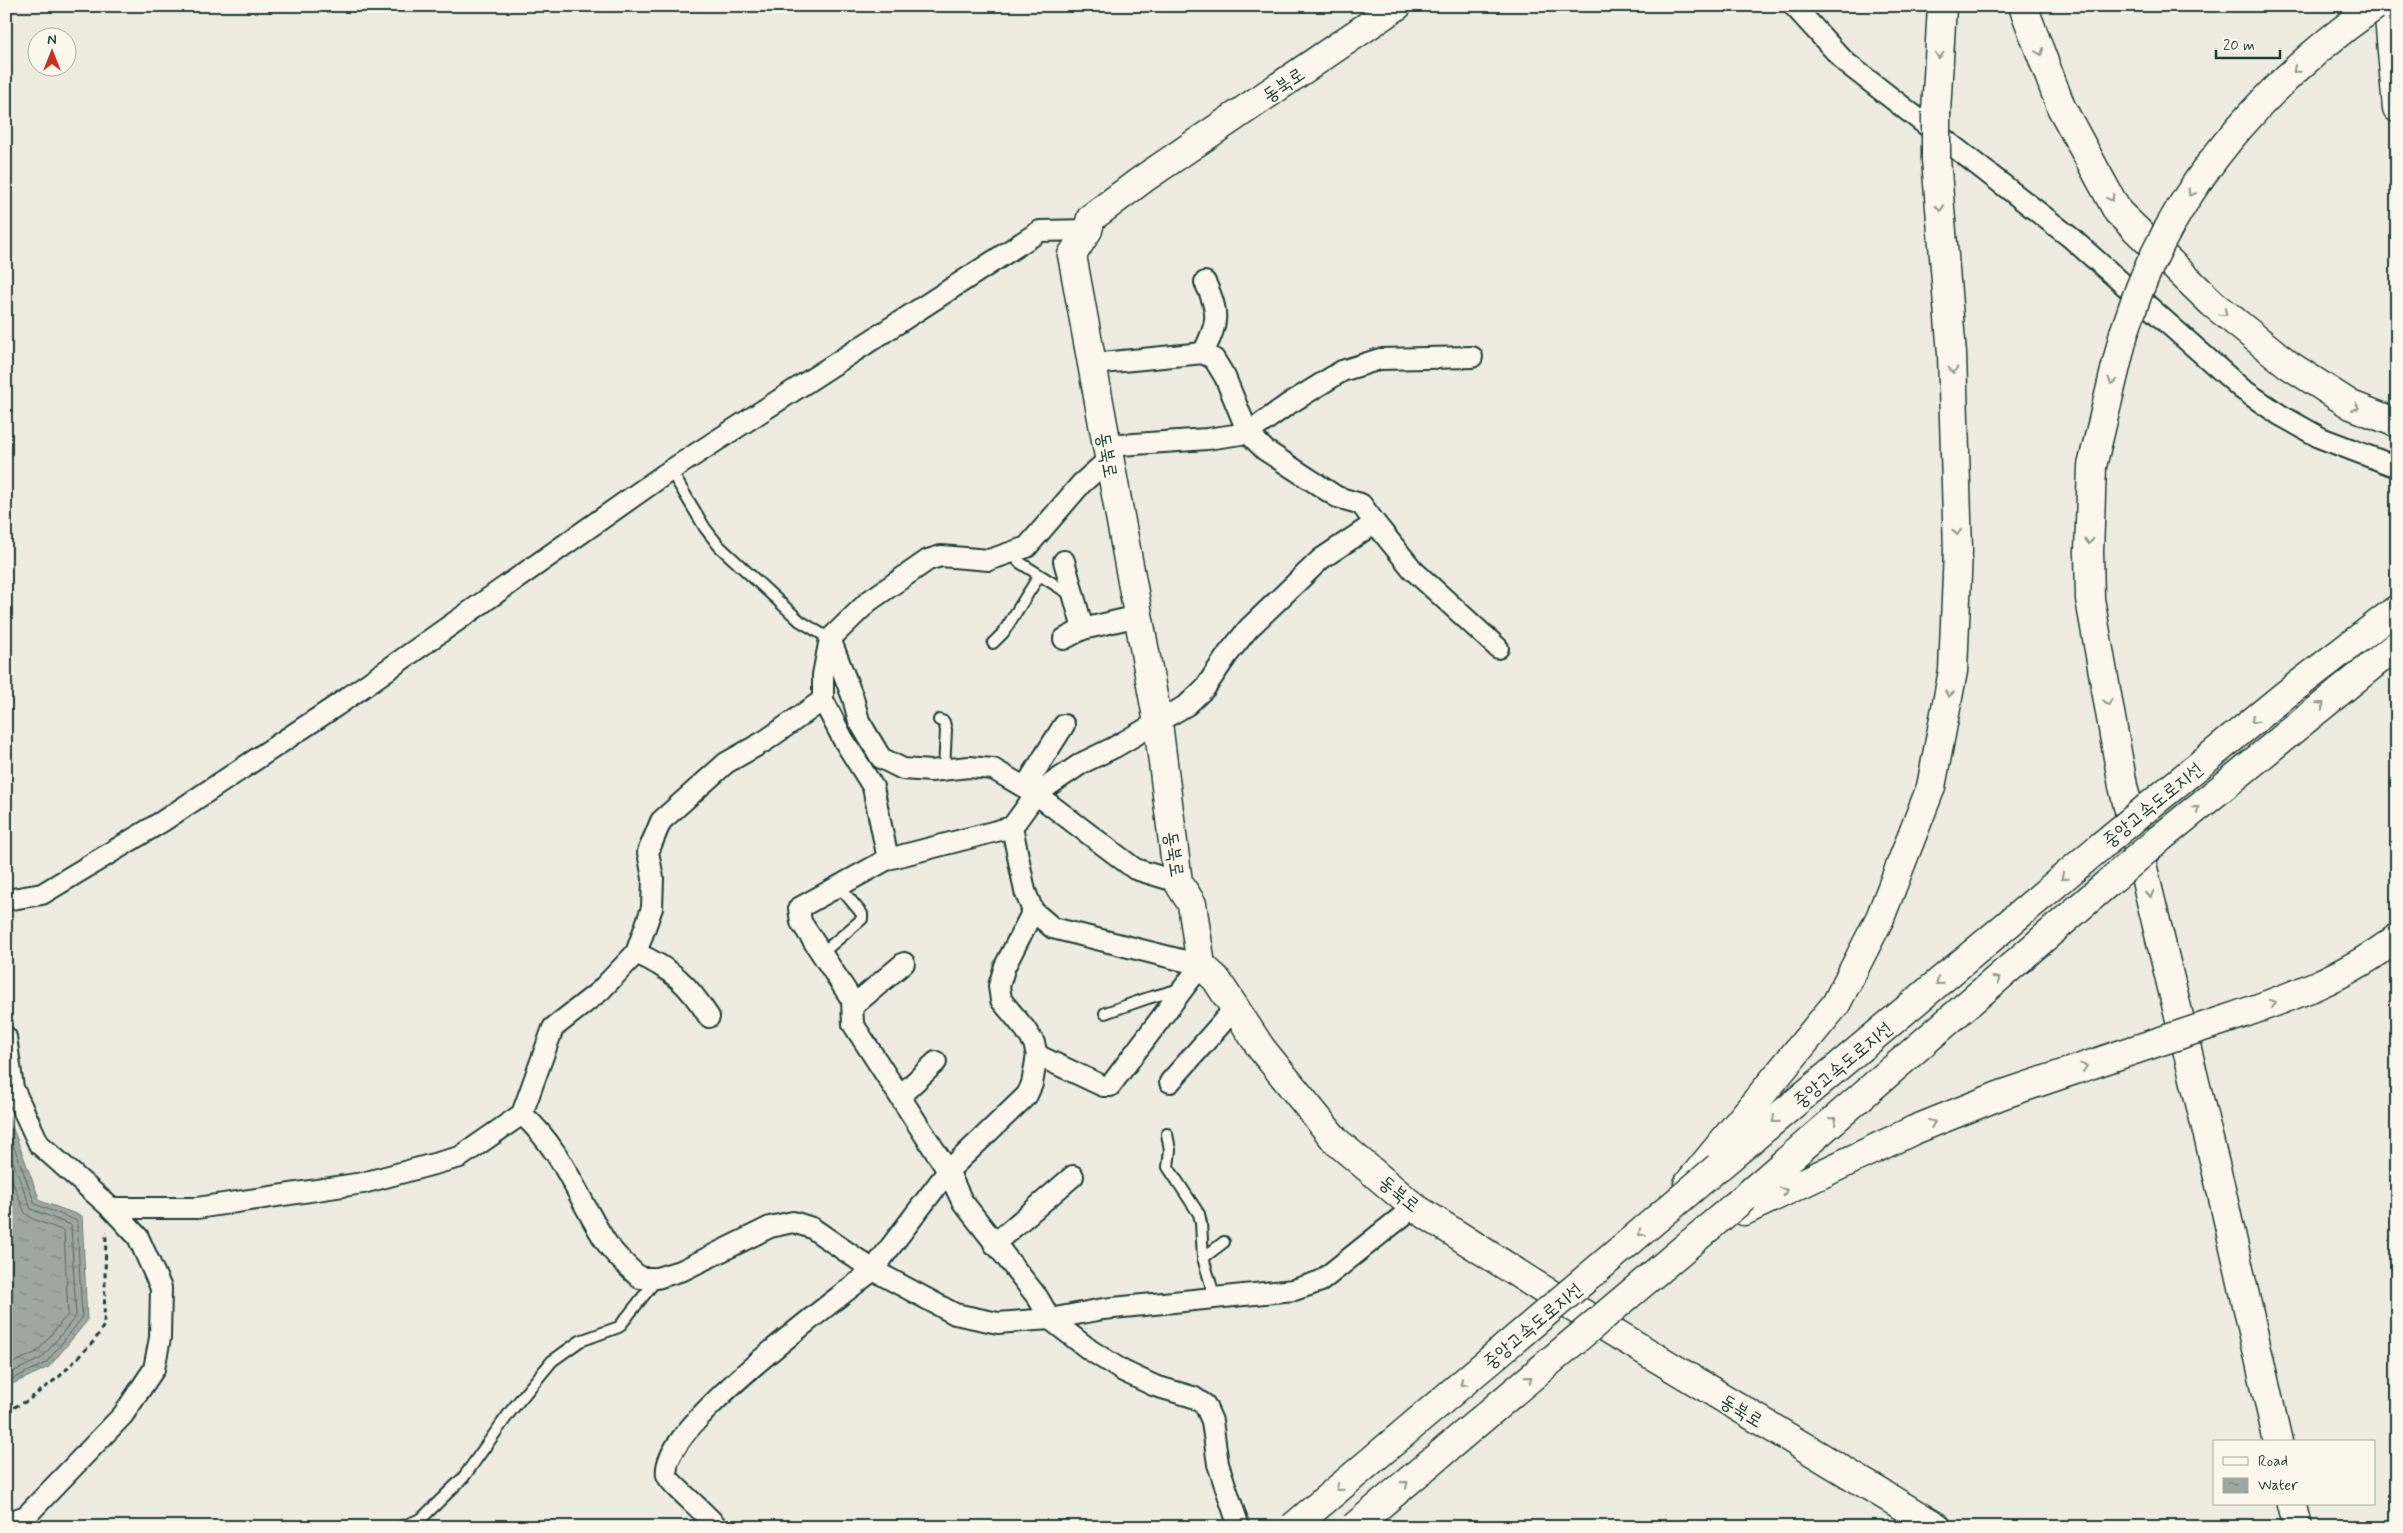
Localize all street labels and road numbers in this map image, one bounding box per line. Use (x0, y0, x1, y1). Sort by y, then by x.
street label: 동북로 (1258, 62, 1310, 108)
street label: 동북로 (1090, 431, 1123, 480)
street label: 중앙고속도로지선 (2098, 757, 2208, 853)
street label: 동북로 (1158, 830, 1189, 879)
street label: 중앙고속도로지선 (1788, 1016, 1898, 1114)
street label: 동북로 (1373, 1170, 1425, 1218)
street label: 중앙고속도로지선 (1478, 1277, 1588, 1375)
street label: 동북로 (1715, 1389, 1767, 1434)

